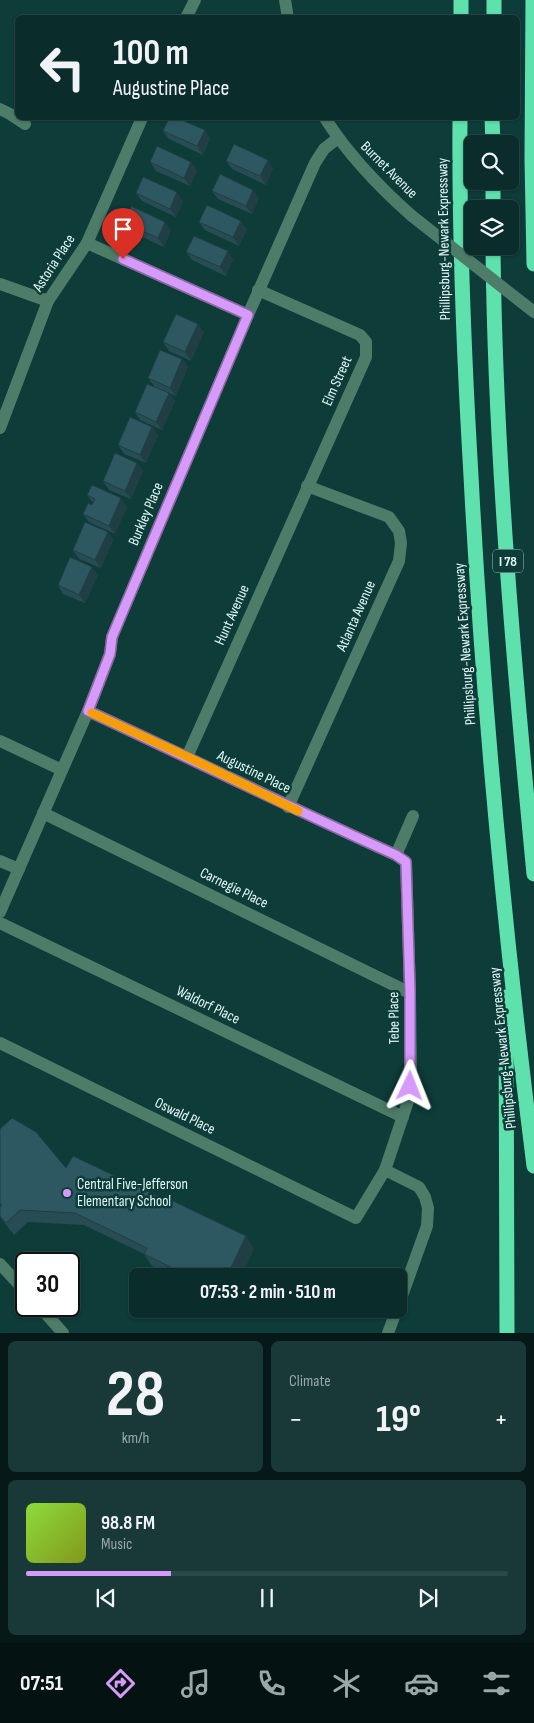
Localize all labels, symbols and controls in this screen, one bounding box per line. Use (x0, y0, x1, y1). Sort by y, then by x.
text: 100 m (113, 32, 189, 75)
icon: left (30, 35, 95, 100)
text: Augustine Place (113, 75, 229, 102)
map controls (464, 135, 519, 255)
button: search (464, 135, 519, 190)
street label: Burnet Avenue (356, 137, 422, 203)
street label: Phillipsburg-Newark Expressway (433, 157, 455, 320)
button: layers (464, 200, 519, 255)
pin (102, 208, 144, 259)
icon: arrive (109, 215, 137, 243)
street label: Astoria Place (28, 231, 80, 296)
street label: Elm Street (318, 353, 357, 409)
street label: Burkley Place (124, 480, 168, 548)
road number: I 78 (493, 550, 523, 572)
street label: Phillipsburg-Newark Expressway (450, 562, 480, 726)
street label: Atlanta Avenue (332, 578, 380, 655)
street label: Hunt Avenue (210, 582, 254, 648)
street label: Augustine Place (213, 746, 294, 798)
street label: Carnegie Place (197, 863, 271, 913)
street label: Phillipsburg-Newark Expressway (485, 966, 521, 1130)
street label: Waldorf Place (173, 981, 243, 1029)
street label: Tebe Place (384, 992, 404, 1044)
position arrow (383, 1059, 435, 1111)
street label: Oswald Place (152, 1093, 218, 1139)
place label: Central Five-Jefferson Elementary School (77, 1175, 188, 1211)
marker: Central Five-Jefferson Elementary School (61, 1187, 73, 1199)
speed limit sign: 30 (15, 1252, 80, 1317)
text: 07:53 · 2 min · 510 m (200, 1281, 336, 1304)
text: 28 (106, 1357, 165, 1435)
text: Climate (289, 1372, 331, 1391)
text: 19° (376, 1397, 421, 1442)
text: − (289, 1403, 303, 1436)
text: + (494, 1403, 508, 1436)
text: km/h (122, 1429, 149, 1448)
text: 98.8 FM (101, 1512, 155, 1535)
text: Music (101, 1535, 132, 1554)
icon: previous (92, 1584, 120, 1612)
icon: pause (253, 1584, 281, 1612)
icon: next (414, 1584, 442, 1612)
icon: directions (103, 1666, 138, 1701)
icon: music (178, 1666, 213, 1701)
icon: phone (254, 1666, 289, 1701)
icon: climate (329, 1666, 364, 1701)
icon: car (404, 1666, 439, 1701)
icon: filters (479, 1666, 514, 1701)
text: 07:51 (20, 1670, 63, 1697)

